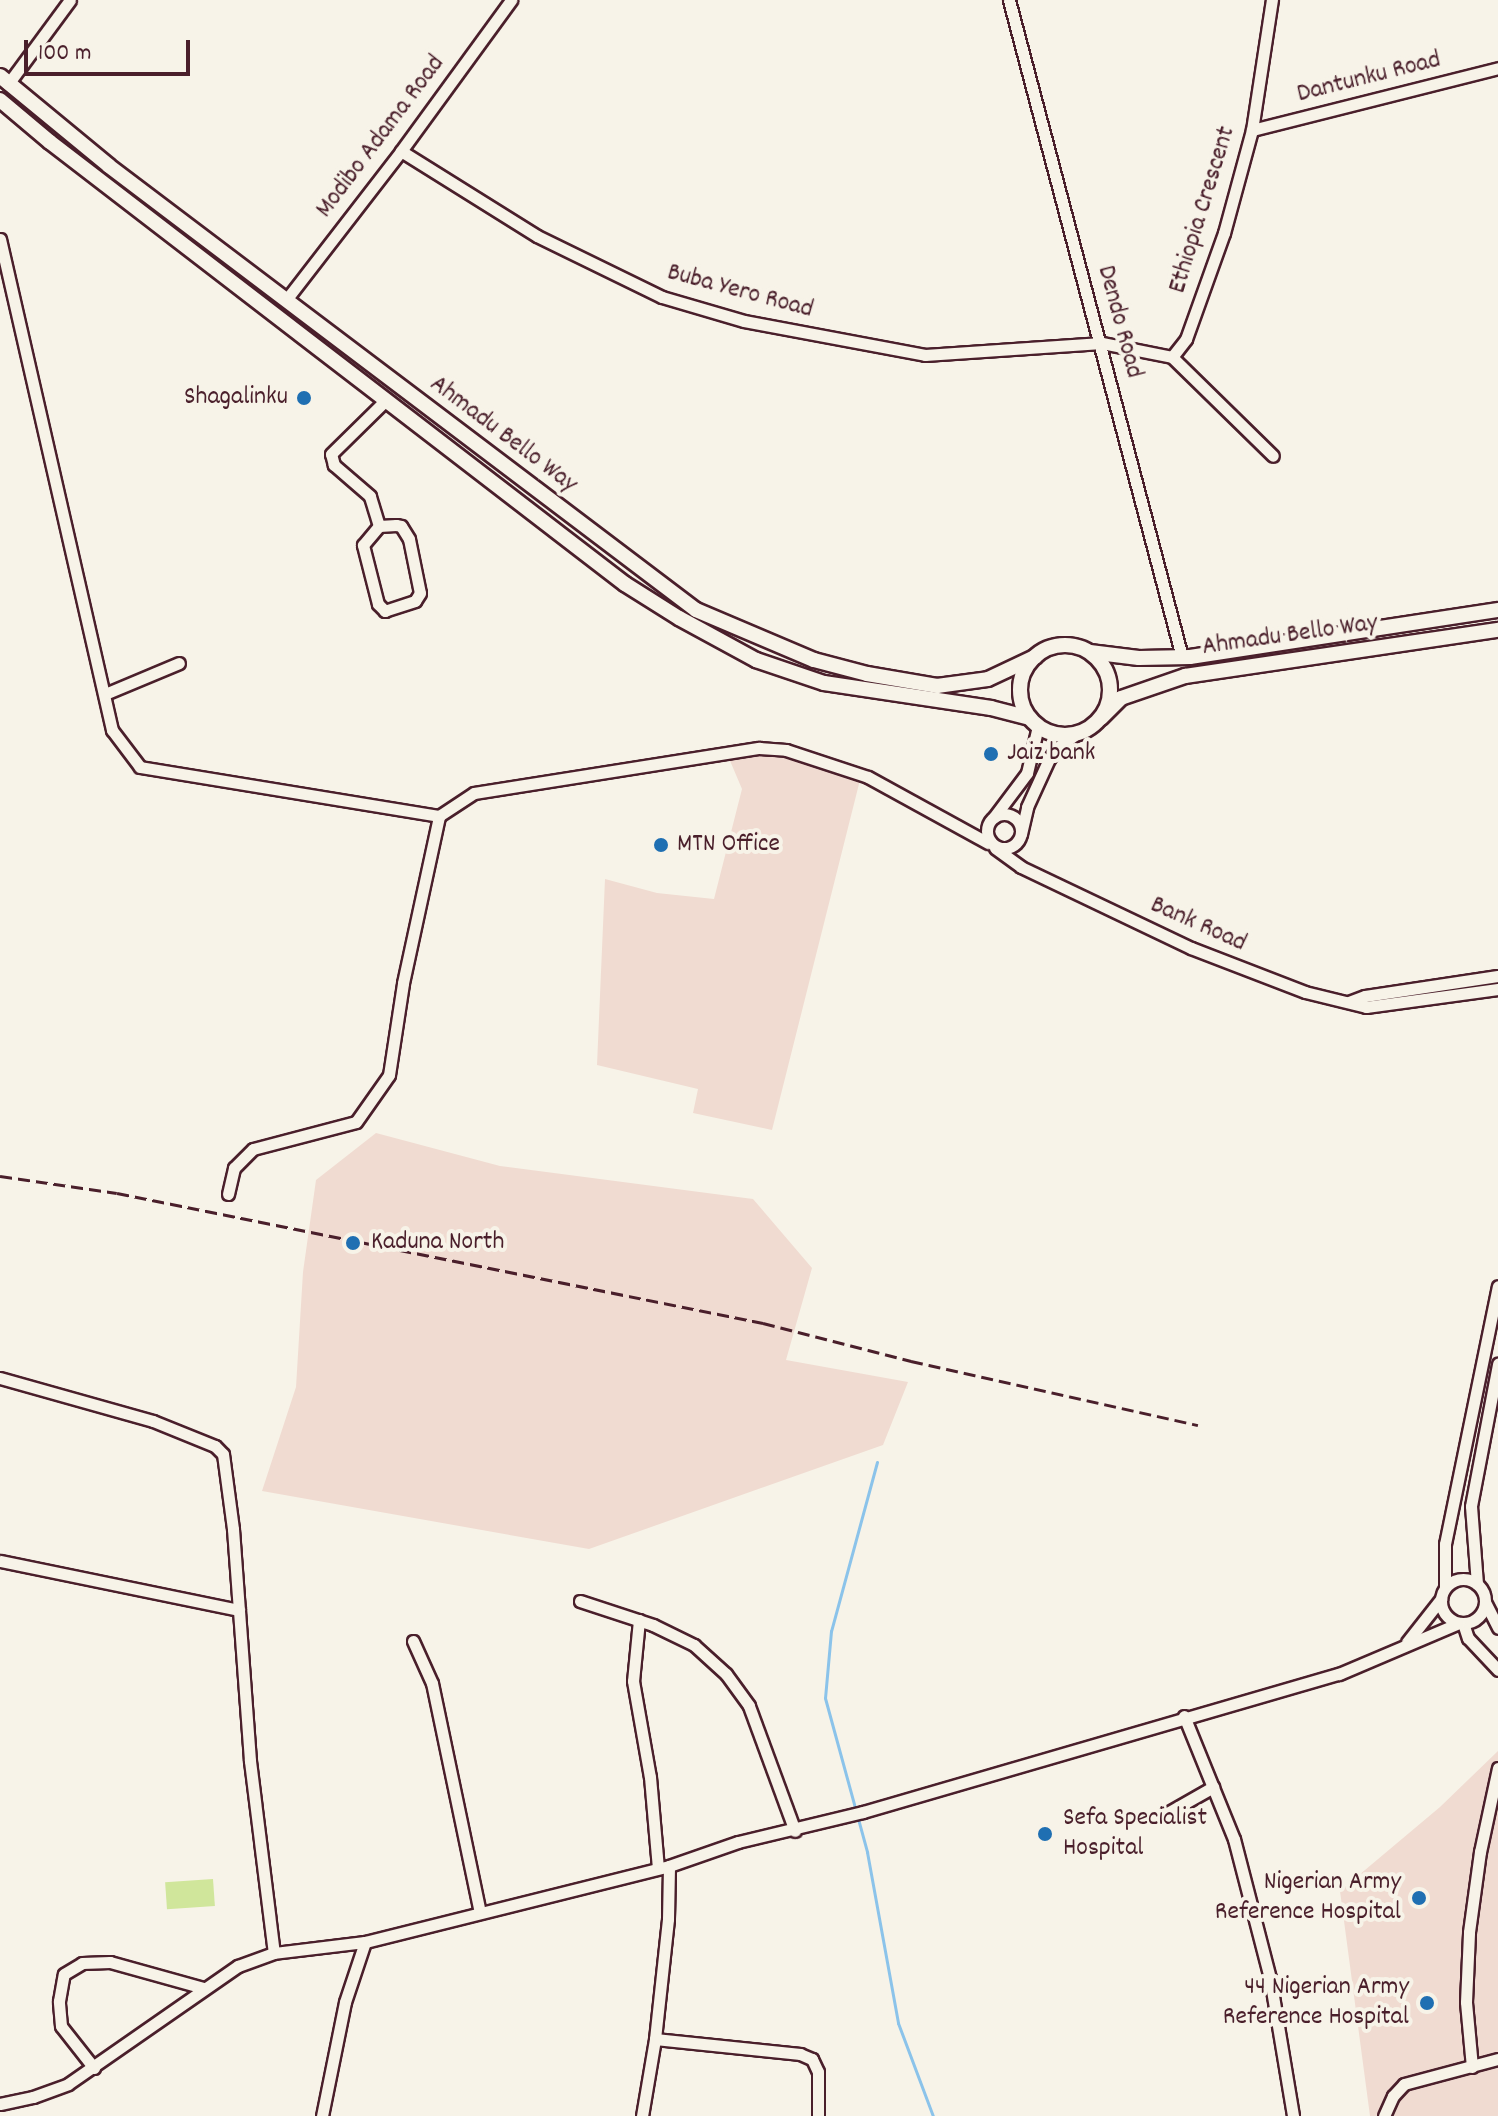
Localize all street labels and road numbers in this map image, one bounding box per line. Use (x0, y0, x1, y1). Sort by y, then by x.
street label: Dantunku Road (1294, 45, 1444, 111)
street label: Modibo Adama Road (310, 49, 452, 225)
street label: Ethiopia Crescent (1163, 123, 1243, 297)
street label: Buba Yero Road (664, 258, 816, 326)
street label: Dendo Road (1089, 262, 1149, 382)
street label: Ahmadu Bello Way (423, 369, 583, 501)
street label: Ahmadu Bello Way (1200, 608, 1380, 664)
street label: Bank Road (1145, 890, 1251, 960)

